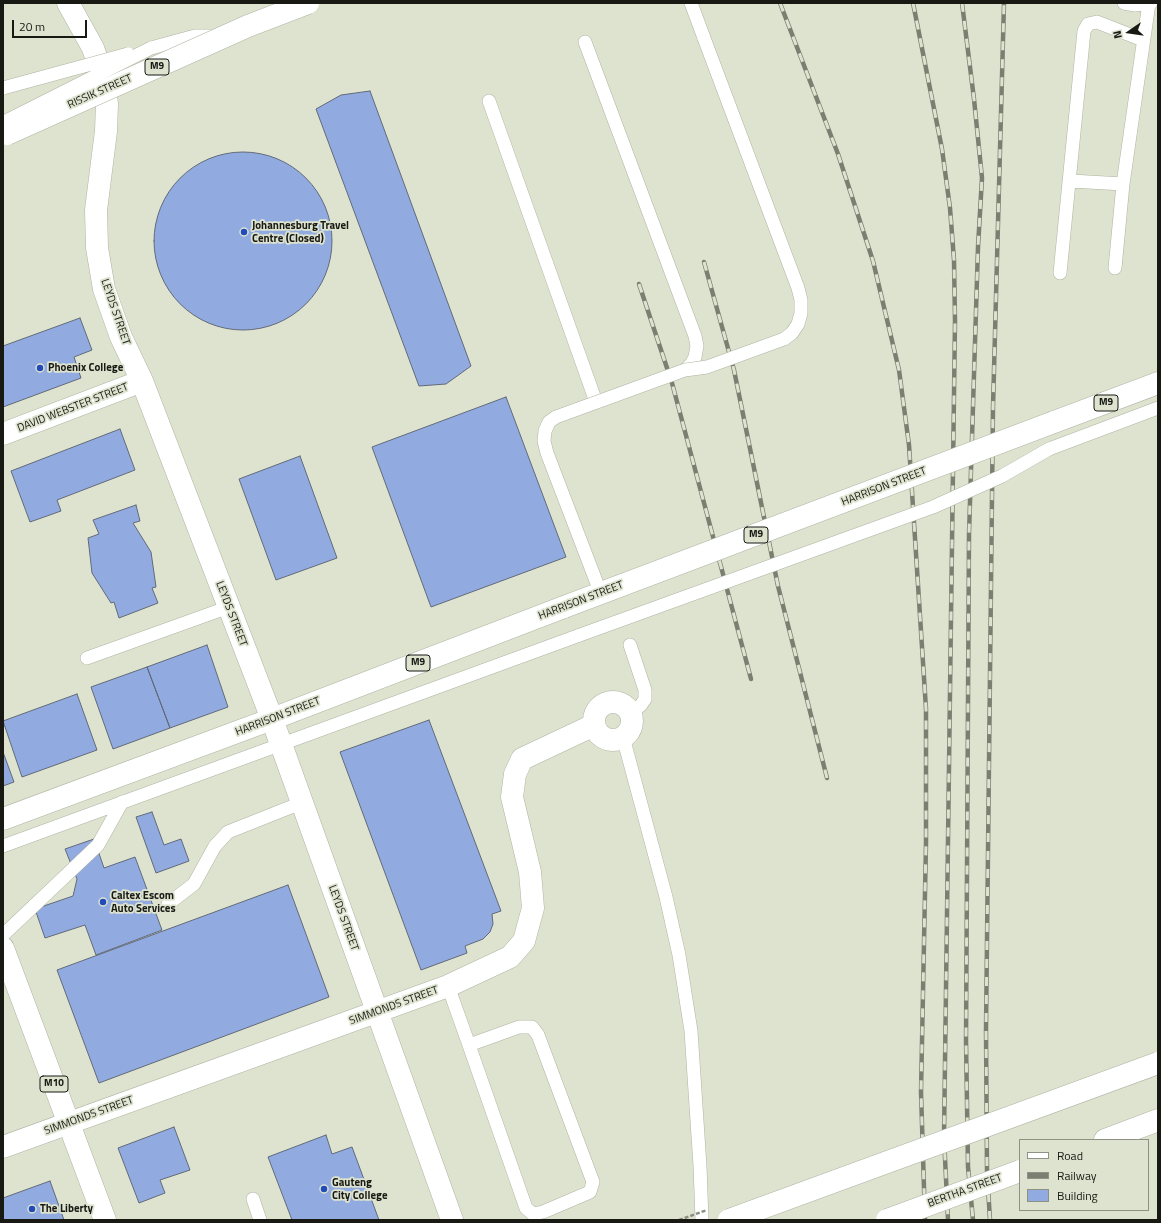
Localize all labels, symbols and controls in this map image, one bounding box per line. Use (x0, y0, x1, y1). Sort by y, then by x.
scale bar (14, 12, 89, 38)
north arrow (1109, 12, 1149, 52)
text: 20 m (19, 17, 45, 36)
text: N (1109, 29, 1126, 40)
road number: M9 (145, 59, 169, 75)
street label: RISSIK STREET (66, 72, 134, 112)
place label: Johannesburg Travel Centre (Closed) (252, 219, 349, 245)
marker: Johannesburg Travel Centre (Closed) (239, 227, 249, 237)
street label: LEYDS STREET (97, 277, 133, 347)
place label: Phoenix College (48, 361, 123, 375)
marker: Phoenix College (35, 363, 45, 373)
street label: DAVID WEBSTER STREET (16, 381, 130, 435)
road number: M9 (1094, 395, 1118, 411)
street label: HARRISON STREET (840, 465, 928, 509)
road number: M9 (744, 527, 768, 543)
street label: LEYDS STREET (212, 579, 250, 649)
street label: HARRISON STREET (537, 579, 625, 623)
road number: M9 (406, 655, 430, 671)
street label: HARRISON STREET (234, 695, 322, 739)
street label: LEYDS STREET (325, 883, 361, 953)
place label: Caltex Escom Auto Services (111, 889, 176, 915)
marker: Caltex Escom Auto Services (98, 897, 108, 907)
street label: SIMMONDS STREET (348, 984, 440, 1028)
road number: M10 (40, 1076, 68, 1092)
street label: SIMMONDS STREET (43, 1094, 135, 1138)
legend (1019, 1139, 1149, 1211)
text: Road (1057, 1146, 1083, 1165)
text: Railway (1057, 1166, 1097, 1185)
street label: BERTHA STREET (926, 1171, 1004, 1211)
place label: Gauteng City College (332, 1176, 388, 1202)
marker: Gauteng City College (319, 1184, 329, 1194)
text: Building (1057, 1186, 1098, 1205)
place label: The Liberty (40, 1202, 93, 1216)
marker: The Liberty (27, 1204, 37, 1214)

